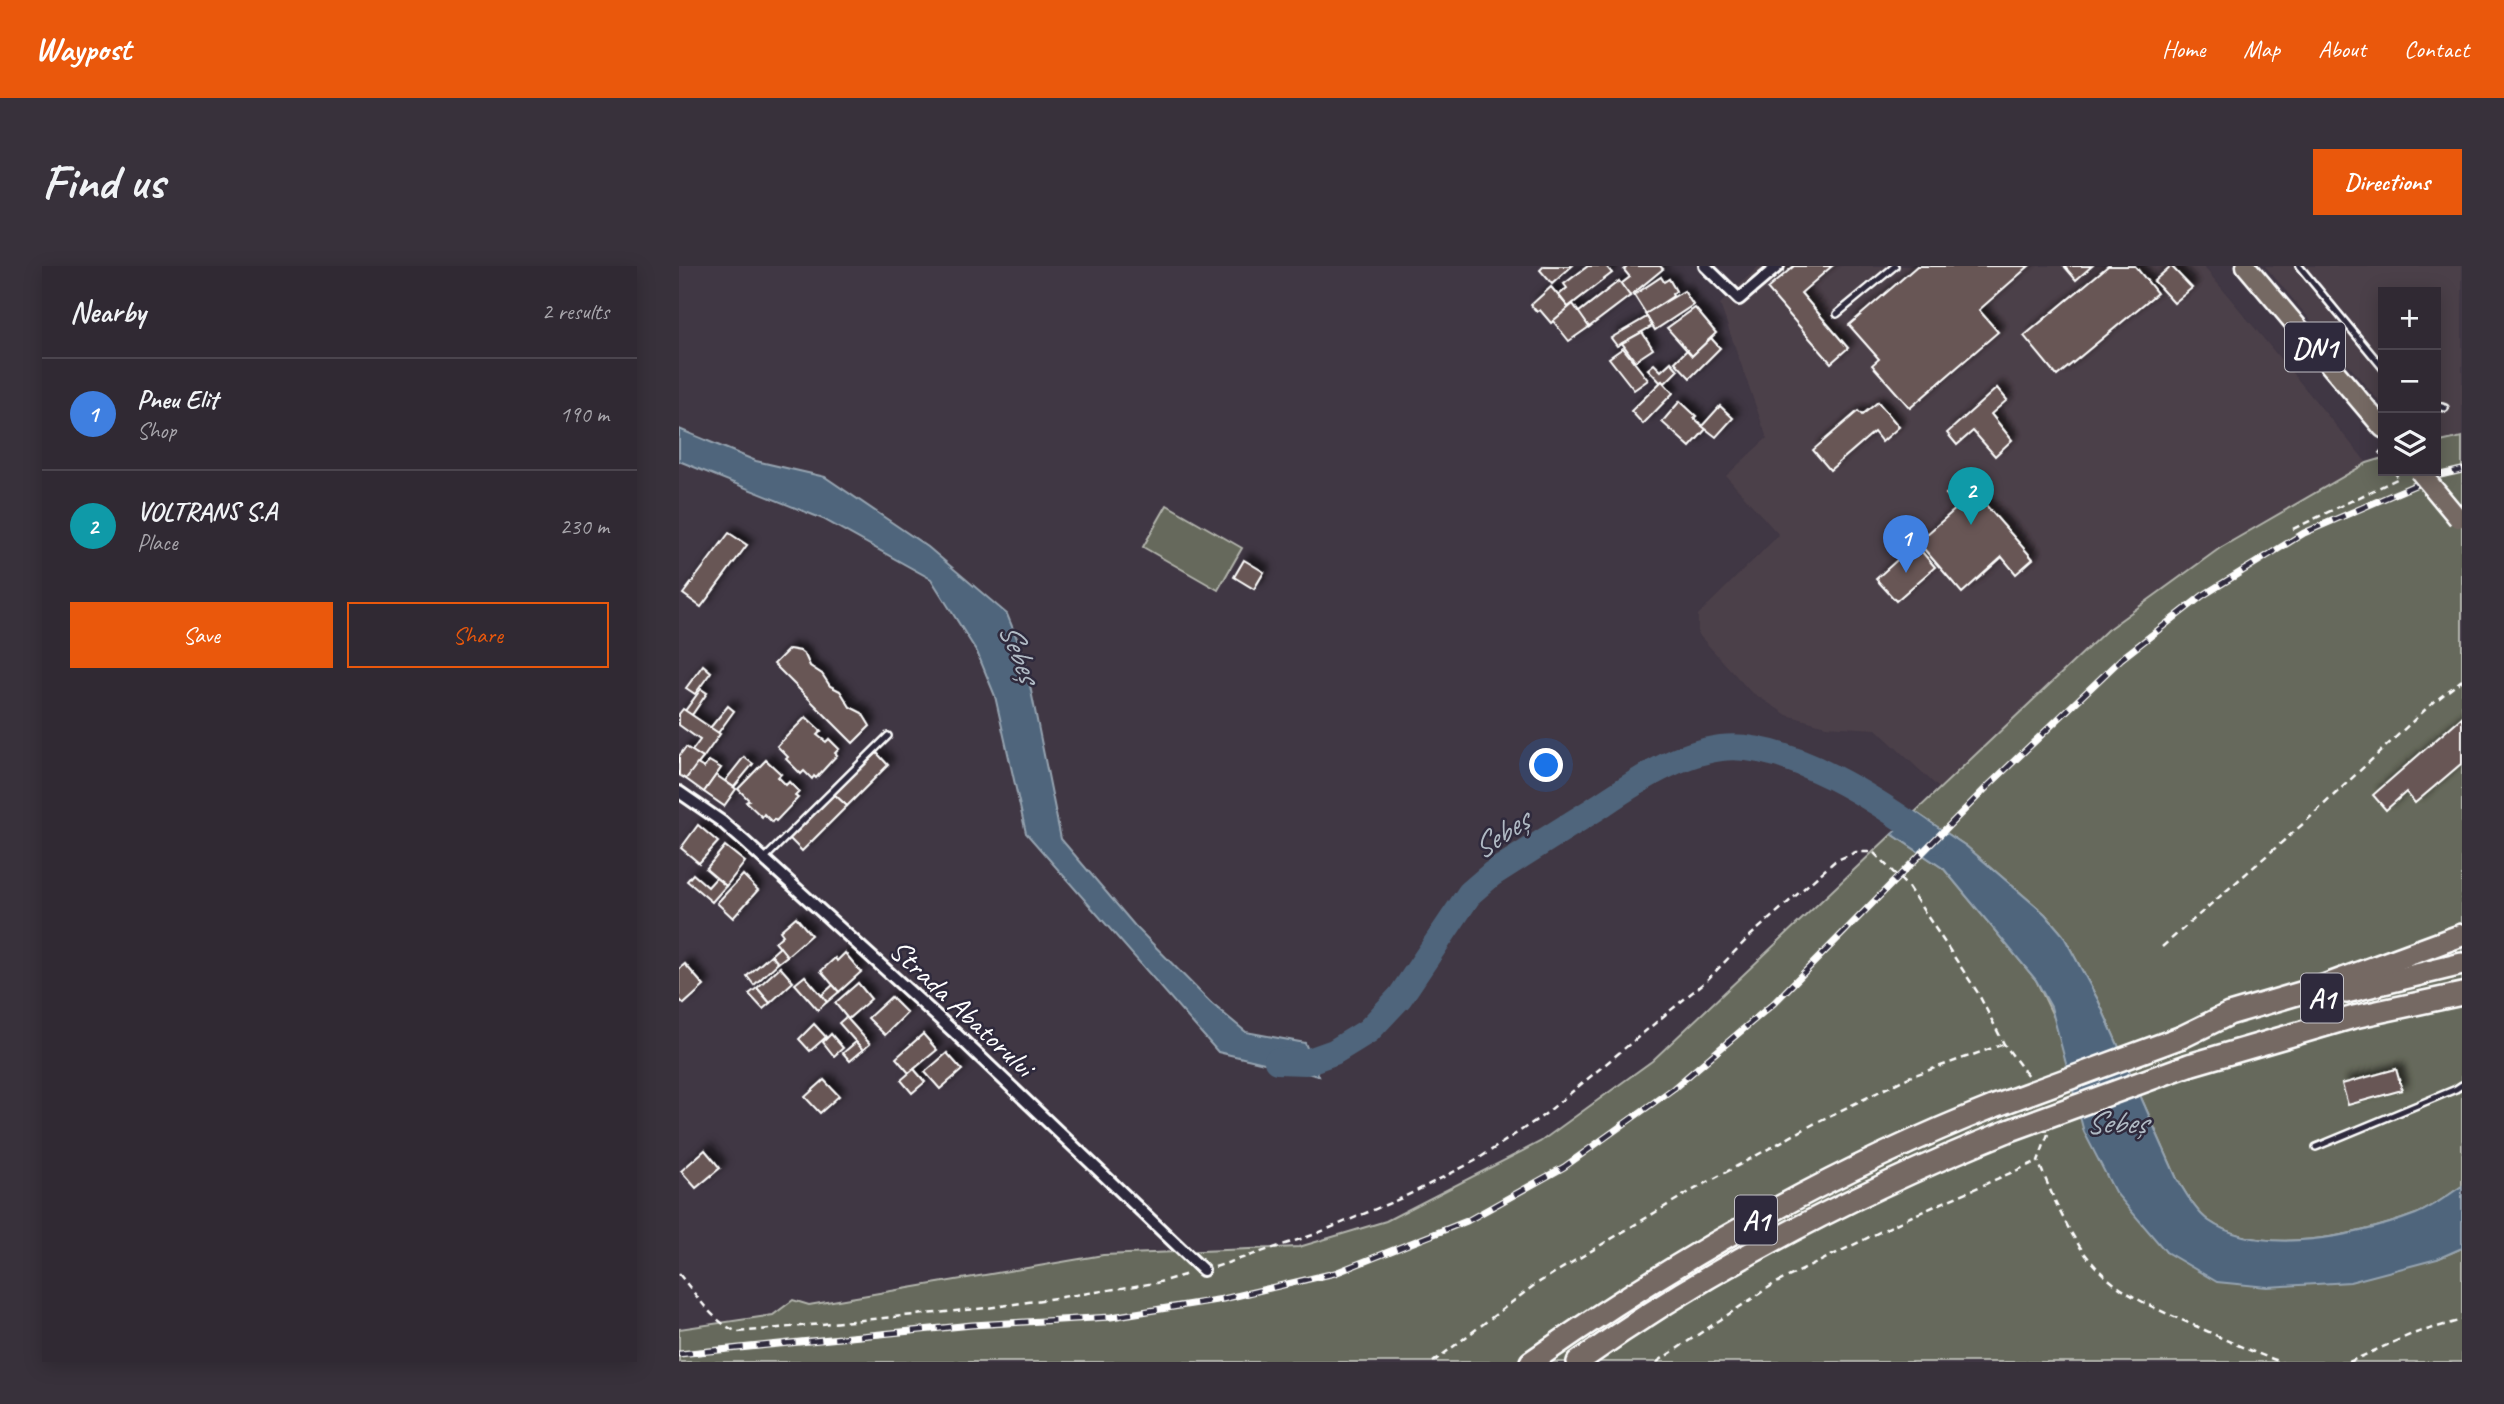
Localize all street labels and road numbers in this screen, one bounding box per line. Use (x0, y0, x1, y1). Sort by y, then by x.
road number: DN1 (2285, 322, 2345, 372)
street label: Strada Abatorului (881, 931, 1045, 1087)
road number: A1 (2301, 974, 2343, 1022)
road number: A1 (1735, 1196, 1777, 1244)

